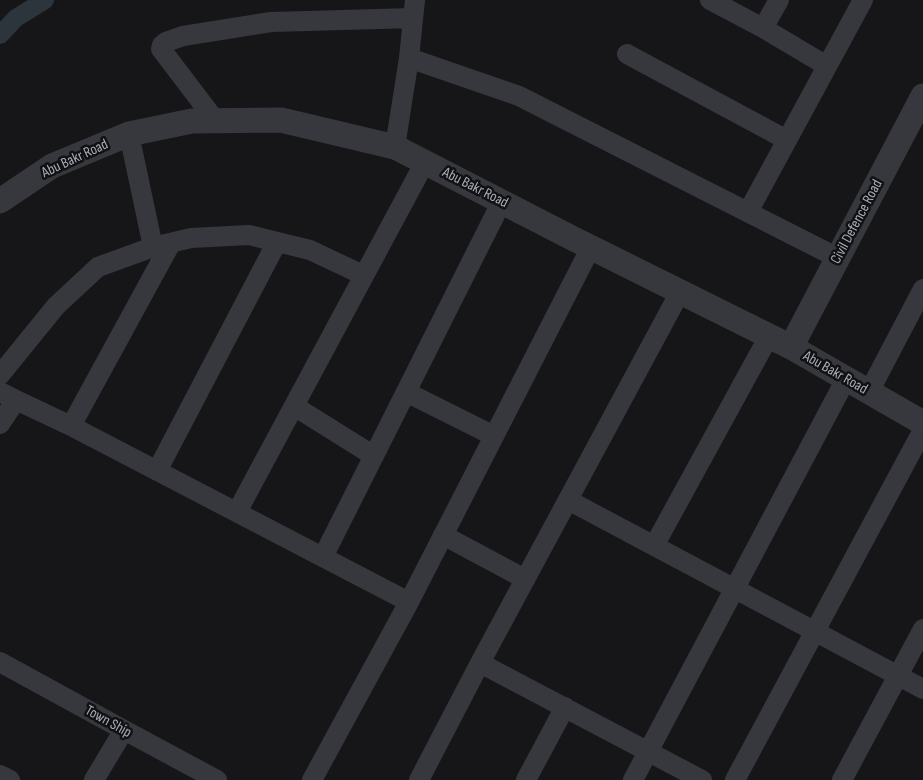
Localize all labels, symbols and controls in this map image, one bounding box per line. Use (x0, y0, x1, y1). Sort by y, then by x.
street label: Abu Bakr Road (39, 136, 111, 182)
street label: Abu Bakr Road (439, 164, 511, 212)
street label: Civil Defence Road (827, 177, 887, 267)
street label: Abu Bakr Road (800, 347, 870, 399)
street label: Town Ship (82, 702, 134, 742)

